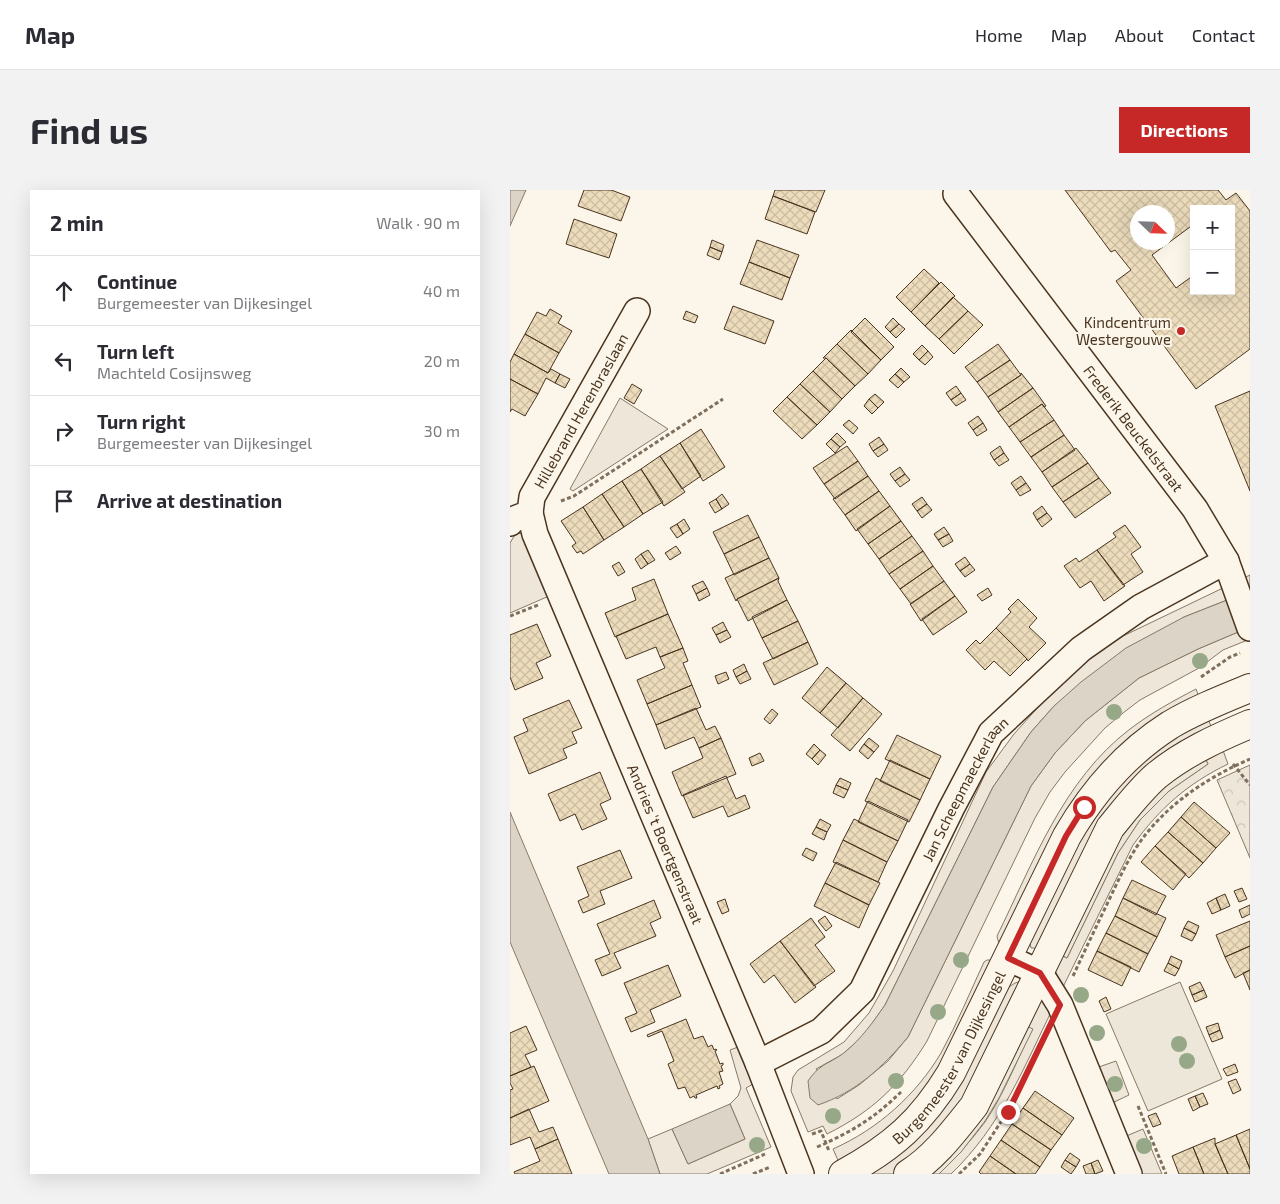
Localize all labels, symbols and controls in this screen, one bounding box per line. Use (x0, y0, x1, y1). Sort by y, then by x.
text: Map (25, 20, 75, 49)
text: Home (975, 24, 1023, 46)
text: Map (1051, 24, 1087, 46)
text: About (1115, 24, 1164, 46)
text: Contact (1192, 24, 1255, 46)
button: Directions (1119, 107, 1250, 153)
text: Find us (30, 109, 148, 151)
north arrow (1130, 205, 1175, 250)
map controls (1190, 205, 1235, 295)
button: + (1190, 205, 1235, 250)
text: 2 min (50, 210, 104, 235)
text: Walk · 90 m (376, 213, 460, 232)
button: − (1190, 250, 1235, 295)
text: Continue (97, 270, 177, 293)
icon: ahead (50, 277, 78, 305)
text: 40 m (423, 281, 460, 300)
text: Burgemeester van Dijkesingel (97, 293, 312, 312)
place label: Kindcentrum Westergouwe (1076, 313, 1171, 348)
marker: Kindcentrum Westergouwe (1175, 325, 1187, 337)
street label: Hillebrand Herenbraslaan (530, 330, 632, 492)
text: Turn left (97, 340, 174, 363)
icon: left (50, 347, 78, 375)
text: 20 m (424, 351, 460, 370)
street label: Frederik Beuckelstraat (1080, 362, 1188, 495)
text: Machteld Cosijnsweg (97, 363, 252, 382)
text: Turn right (97, 410, 185, 433)
icon: right (50, 417, 78, 445)
text: 30 m (424, 421, 460, 440)
text: Burgemeester van Dijkesingel (97, 433, 312, 452)
icon: arrive (50, 487, 78, 515)
text: Arrive at destination (97, 489, 282, 512)
street label: Jan Scheepmaeckerlaan (918, 713, 1012, 864)
street label: Andries 't Boertgenstraat (624, 761, 707, 927)
route start (1073, 796, 1096, 819)
street label: Burgemeester van Dijkesingel (888, 967, 1009, 1148)
route end (997, 1101, 1020, 1124)

